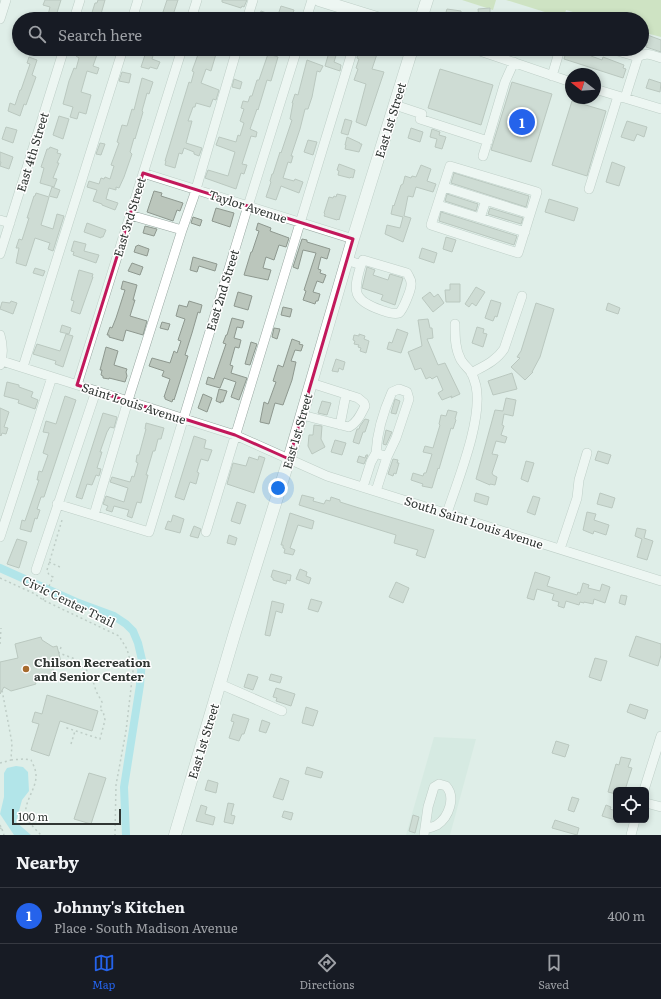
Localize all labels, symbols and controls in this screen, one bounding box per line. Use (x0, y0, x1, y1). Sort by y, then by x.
search box (12, 12, 649, 56)
icon: search (26, 23, 48, 45)
text: Search here (58, 23, 142, 46)
north arrow (565, 68, 601, 104)
street label: East 1st Street (370, 80, 410, 160)
pin: 1 (509, 107, 535, 137)
street label: East 4th Street (11, 110, 53, 194)
street label: East 3rd Street (108, 175, 150, 259)
street label: Taylor Avenue (207, 185, 289, 227)
street label: East 2nd Street (201, 247, 243, 333)
street label: Saint Louis Avenue (80, 378, 188, 428)
street label: East 1st Street (278, 391, 316, 471)
your location (268, 478, 288, 498)
street label: South Saint Louis Avenue (402, 491, 546, 553)
street label: Civic Center Trail (20, 571, 118, 631)
place label: Chilson Recreation and Senior Center (34, 653, 151, 685)
marker: Chilson Recreation and Senior Center (21, 664, 31, 674)
street label: East 1st Street (183, 701, 223, 781)
map controls (613, 787, 649, 823)
button: locate (613, 787, 649, 823)
scale bar (12, 807, 121, 826)
text: 100 m (18, 808, 48, 824)
text: Nearby (16, 849, 79, 874)
text: Johnny's Kitchen (54, 895, 185, 918)
text: 1 (26, 906, 32, 925)
text: 400 m (608, 906, 645, 925)
text: Place · South Madison Avenue (54, 918, 238, 937)
tab: Map (92, 952, 115, 992)
tab: Directions (299, 952, 354, 992)
tab: Saved (538, 952, 569, 992)

